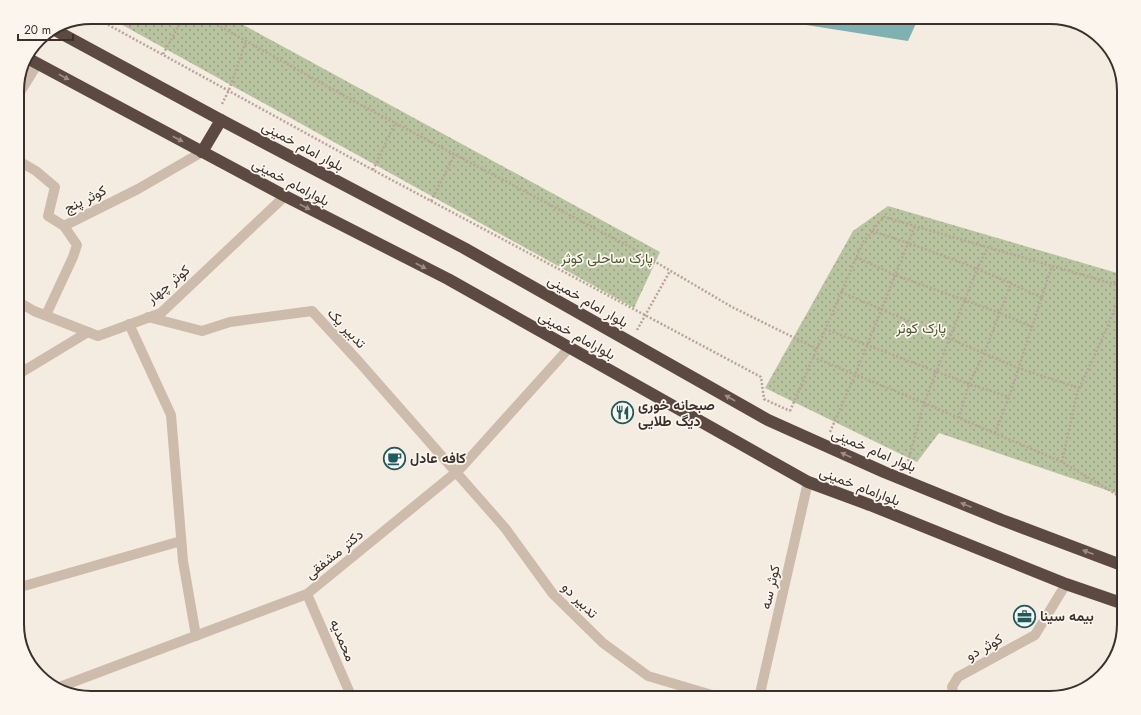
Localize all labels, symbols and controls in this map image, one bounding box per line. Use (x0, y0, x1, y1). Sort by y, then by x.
scale bar (18, 16, 73, 42)
text: 20 m (24, 21, 51, 39)
one-way arrow (58, 74, 70, 80)
street label: بلوار امام خمینی (258, 116, 348, 176)
one-way arrow (173, 135, 184, 142)
street label: بلوارامام خمینی (249, 153, 333, 211)
street label: کوثر پنج (60, 180, 110, 219)
one-way arrow (300, 203, 311, 210)
park label: پارک ساحلی کوثر (560, 248, 653, 268)
street label: کوثر چهار (141, 260, 194, 309)
one-way arrow (415, 263, 427, 269)
street label: بلوار امام خمینی (544, 270, 632, 332)
street label: تدبیر یک (323, 303, 371, 353)
street label: بلوارامام خمینی (535, 306, 619, 364)
park label: پارک کوثر (895, 318, 946, 338)
place label: صبحانه خوری دیگ طلایی (638, 395, 715, 431)
one-way arrow (724, 395, 736, 402)
restaurant icon: صبحانه خوری دیگ طلایی (610, 400, 636, 426)
street label: بلوار امام خمینی (829, 423, 919, 477)
cafe icon: کافه عادل (382, 445, 408, 471)
place label: کافه عادل (410, 448, 466, 468)
one-way arrow (841, 452, 852, 458)
street label: بلوارامام خمینی (817, 461, 903, 511)
one-way arrow (960, 502, 972, 508)
street label: دکتر مشفقی (301, 524, 368, 584)
one-way arrow (1081, 549, 1093, 555)
street label: کوثر سه (755, 563, 785, 611)
street label: تدبیر دو (557, 577, 603, 623)
office icon: بیمه سینا (1012, 603, 1038, 629)
place label: بیمه سینا (1040, 606, 1094, 626)
street label: محمدیه (325, 616, 361, 664)
street label: کوثر دو (962, 629, 1006, 665)

